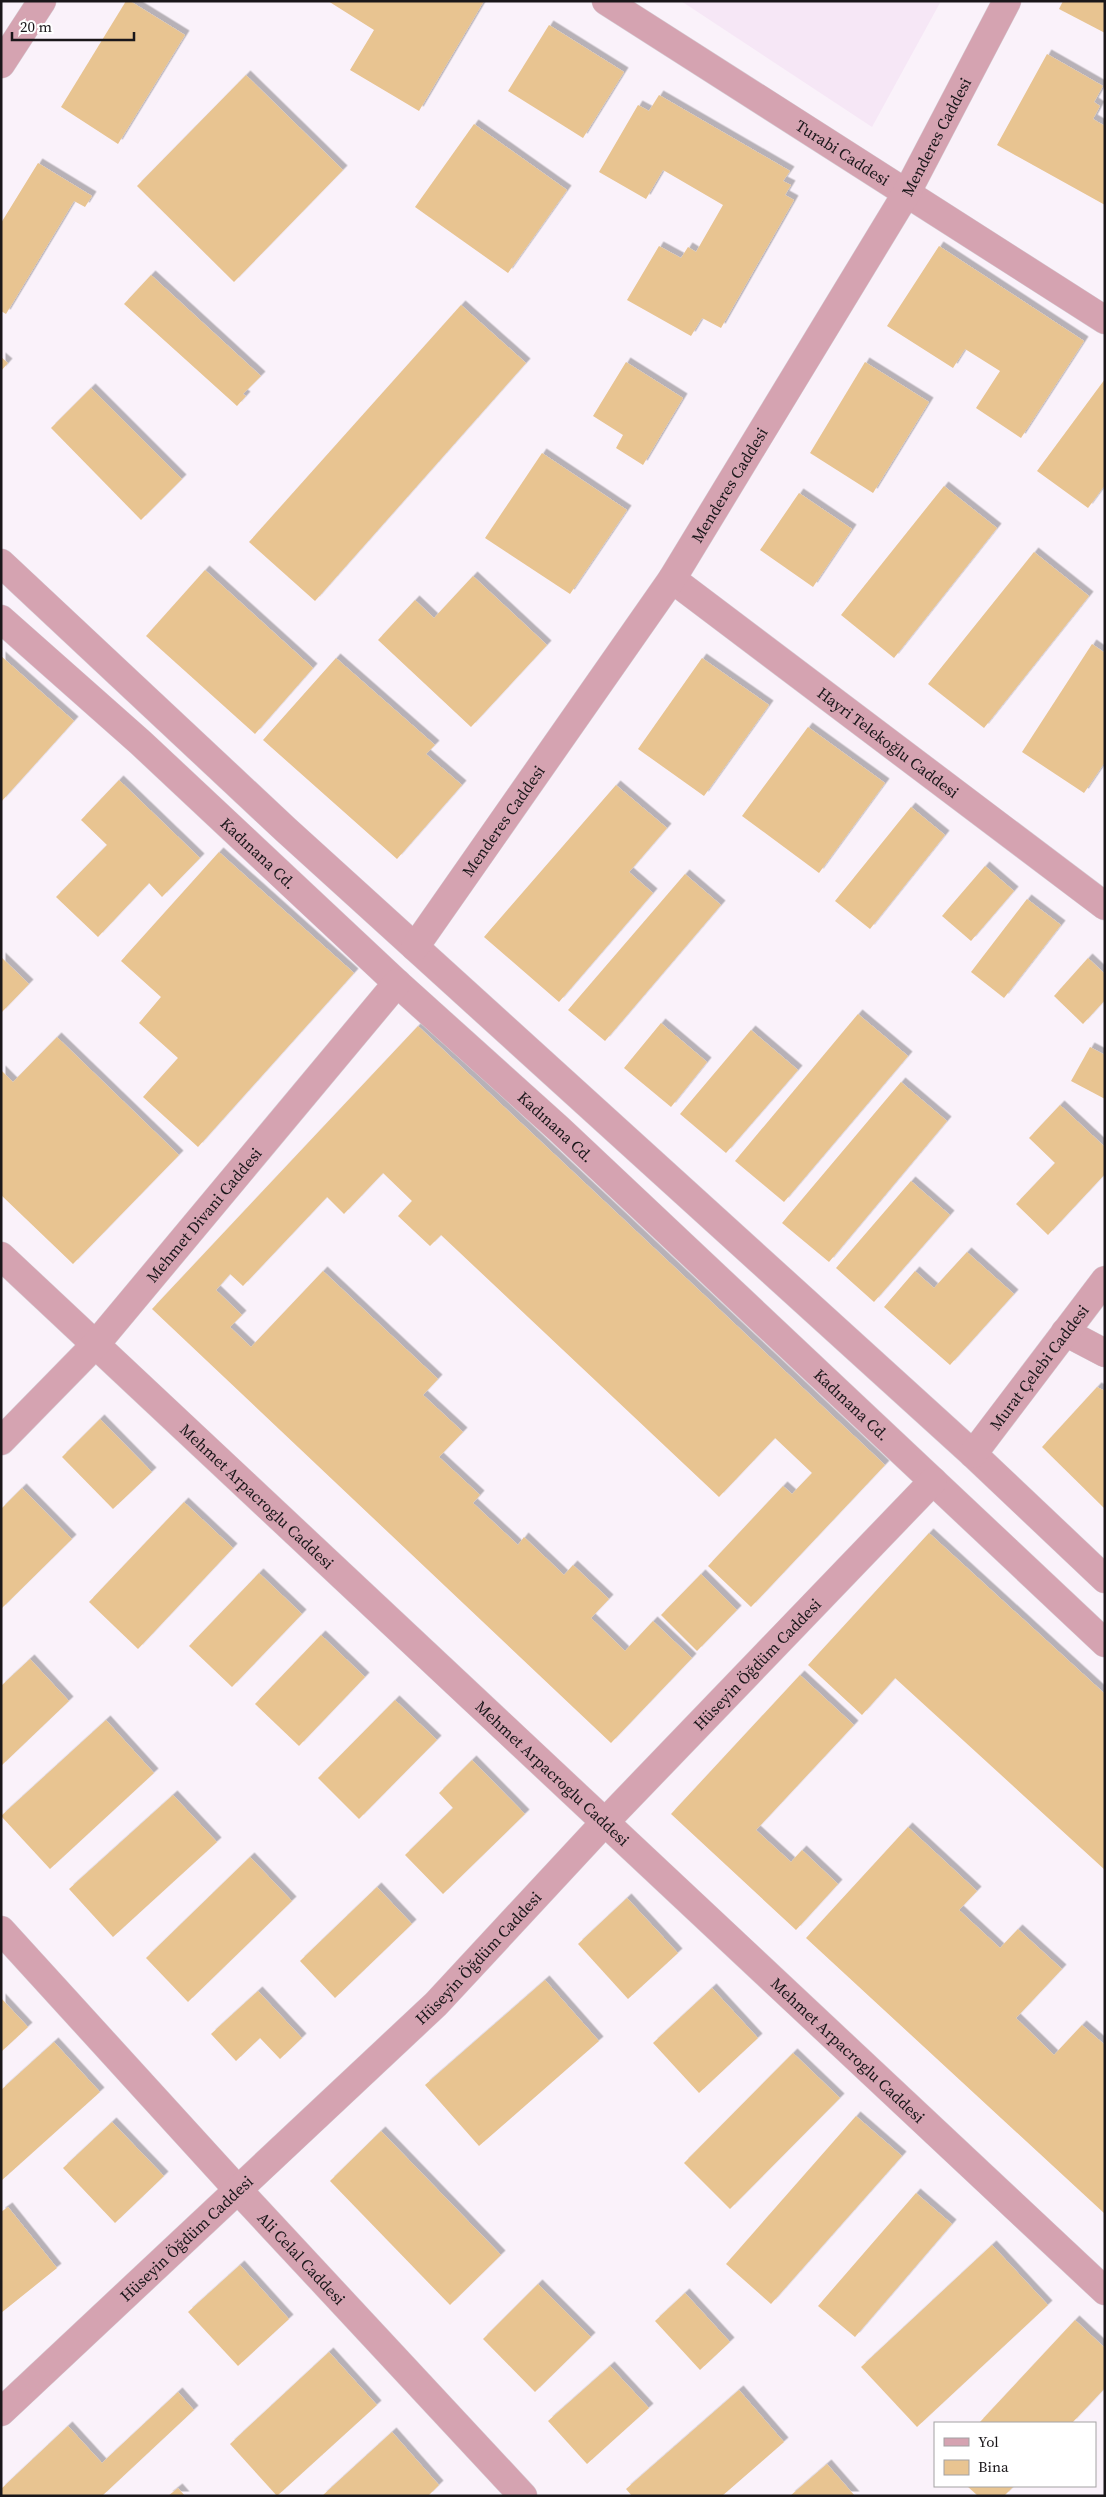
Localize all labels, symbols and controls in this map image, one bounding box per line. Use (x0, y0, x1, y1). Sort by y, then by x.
scale bar (12, 10, 135, 42)
text: 20 m (20, 16, 52, 37)
street label: Menderes Caddesi (896, 73, 976, 200)
street label: Turabi Caddesi (792, 114, 894, 191)
street label: Menderes Caddesi (686, 423, 773, 547)
street label: Hayri Telekoğlu Caddesi (813, 682, 964, 803)
street label: Menderes Caddesi (457, 761, 550, 881)
street label: Kadınana Cd. (216, 812, 301, 894)
street label: Kadınana Cd. (513, 1086, 599, 1167)
street label: Mehmet Divani Caddesi (141, 1142, 267, 1287)
street label: Murat Çelebi Caddesi (984, 1300, 1094, 1434)
street label: Kadınana Cd. (809, 1364, 894, 1445)
street label: Mehmet Arpacroglu Caddesi (175, 1418, 339, 1574)
street label: Hüseyin Öğdüm Caddesi (688, 1593, 826, 1735)
street label: Mehmet Arpacroglu Caddesi (471, 1695, 634, 1851)
street label: Hüseyin Öğdüm Caddesi (410, 1886, 546, 2029)
street label: Mehmet Arpacroglu Caddesi (766, 1972, 930, 2128)
street label: Hüseyin Öğdüm Caddesi (115, 2170, 258, 2306)
street label: Ali Celal Caddesi (253, 2207, 351, 2310)
legend (934, 2422, 1096, 2487)
text: Yol (978, 2431, 999, 2452)
text: Bina (978, 2456, 1009, 2477)

